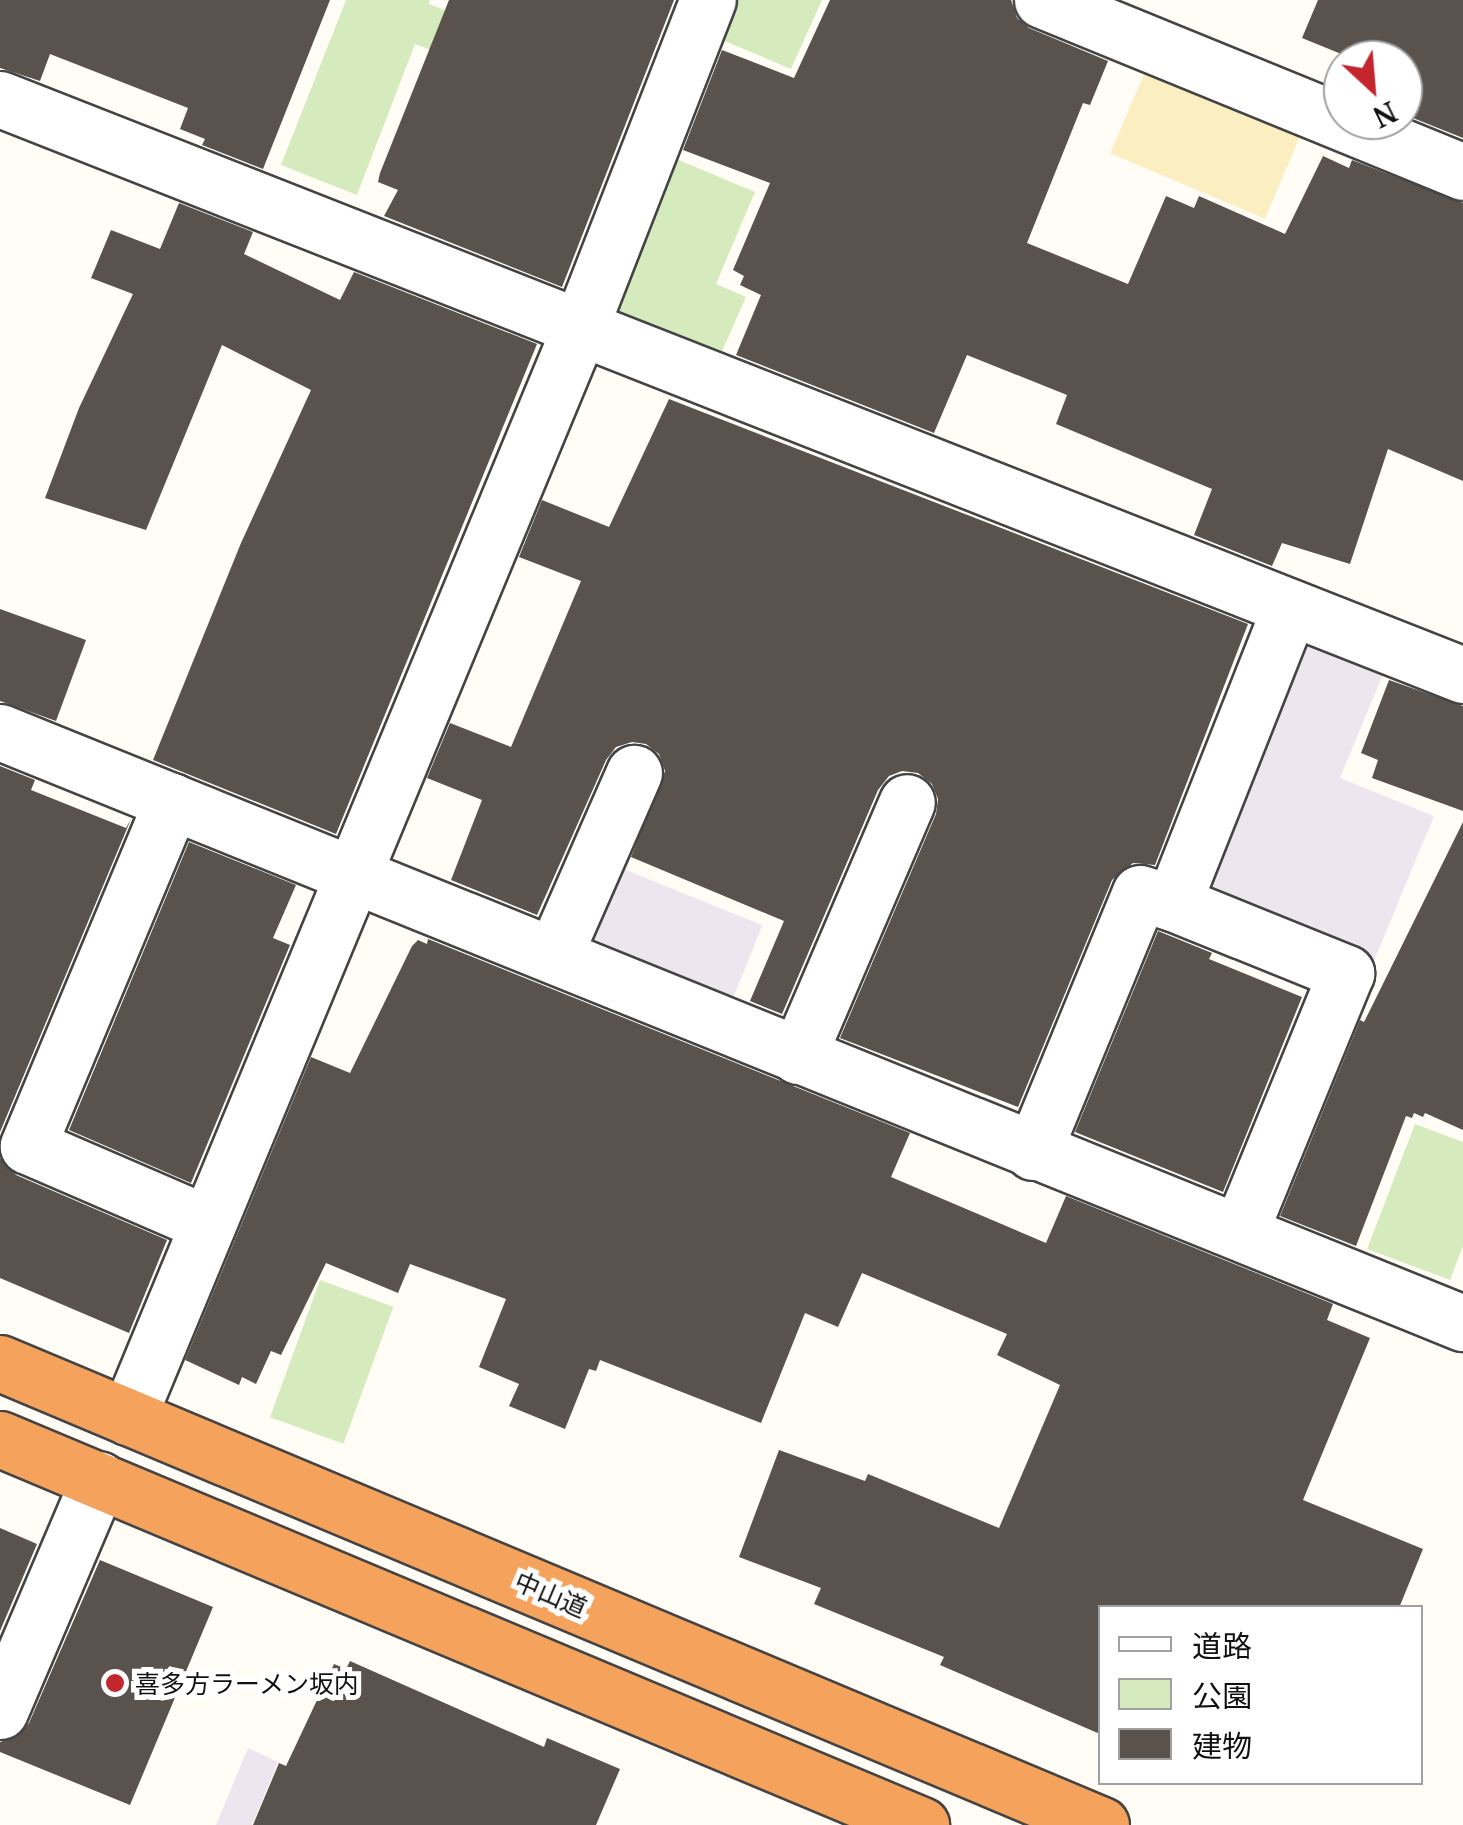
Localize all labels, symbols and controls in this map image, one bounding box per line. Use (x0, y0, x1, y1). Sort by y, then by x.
north arrow (1323, 40, 1423, 140)
text: N (1367, 93, 1404, 137)
street label: 中山道 (511, 1566, 591, 1622)
legend (1098, 1605, 1423, 1785)
text: 道路 (1192, 1625, 1252, 1666)
place label: 喜多方ラーメン坂内 (135, 1668, 360, 1698)
marker: 喜多方ラーメン坂内 (104, 1672, 126, 1694)
text: 公園 (1192, 1675, 1252, 1716)
text: 建物 (1192, 1725, 1252, 1766)

